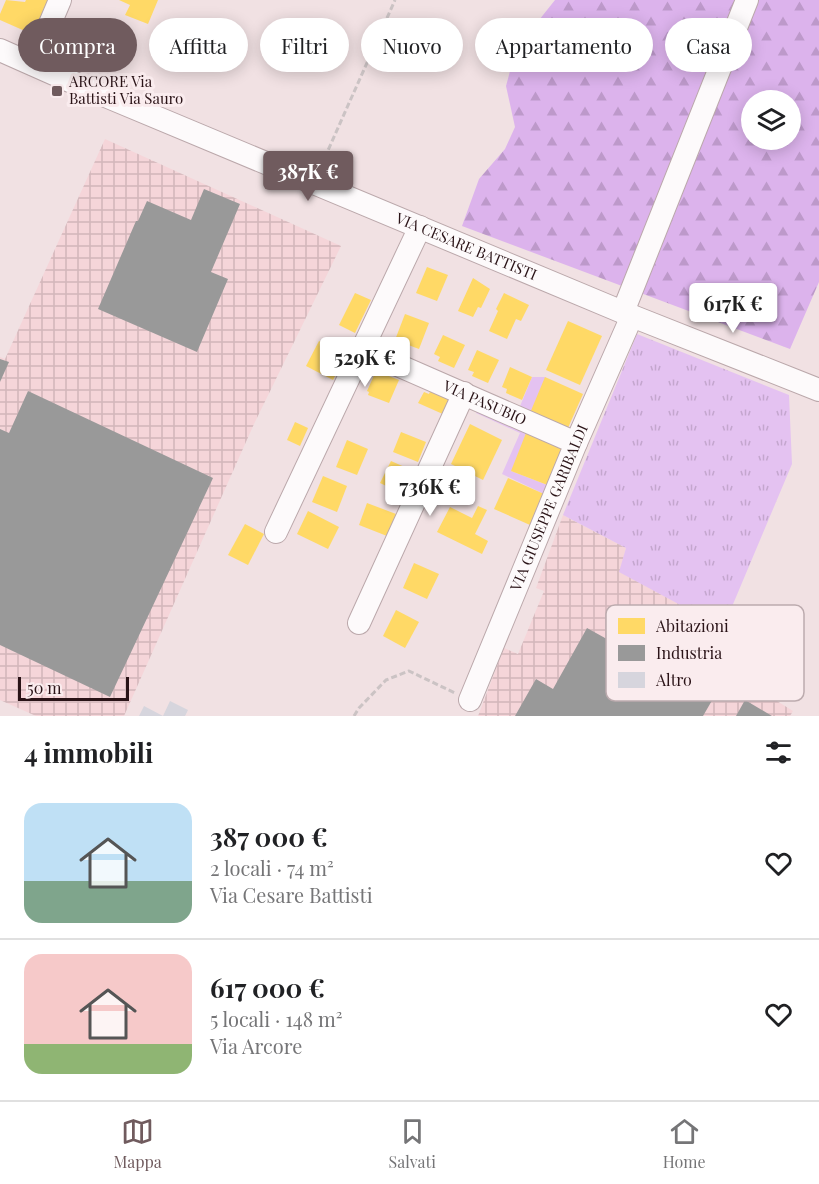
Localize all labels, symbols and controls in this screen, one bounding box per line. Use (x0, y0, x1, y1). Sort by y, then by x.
chip: Compra (18, 18, 137, 72)
chip: Affitta (149, 18, 248, 72)
chip: Filtri (260, 18, 349, 72)
chip: Nuovo (361, 18, 463, 72)
chip: Appartamento (475, 18, 653, 72)
chip: Casa (665, 18, 752, 72)
place label: ARCORE Via Battisti Via Sauro (68, 71, 183, 108)
marker: ARCORE Via Battisti Via Sauro (50, 84, 64, 98)
map controls (741, 90, 801, 150)
button: layers (741, 90, 801, 150)
pin: 387K € (259, 151, 357, 202)
text: 387K € (277, 157, 339, 184)
street label: VIA CESARE BATTISTI (392, 207, 540, 284)
pin: 617K € (684, 283, 782, 334)
text: 617K € (703, 289, 763, 316)
pin: 529K € (316, 337, 414, 388)
text: 529K € (334, 343, 396, 370)
street label: VIA PASUBIO (439, 375, 530, 429)
street label: VIA GIUSEPPE GARIBALDI (505, 421, 592, 595)
pin: 736K € (381, 466, 479, 517)
text: 736K € (399, 472, 461, 499)
legend (606, 605, 804, 701)
text: Abitazioni (655, 615, 729, 636)
text: Industria (656, 642, 722, 663)
text: Altro (655, 669, 692, 690)
scale bar (18, 674, 129, 702)
text: 50 m (27, 677, 61, 698)
text: 4 immobili (24, 735, 153, 770)
icon: filters (762, 736, 795, 769)
text: 387 000 € (210, 819, 328, 854)
icon: home (72, 827, 144, 899)
icon: heart (762, 847, 795, 880)
text: 2 locali · 74 m² (210, 854, 334, 881)
text: Via Cesare Battisti (210, 881, 373, 908)
text: 617 000 € (210, 970, 325, 1005)
icon: home (72, 978, 144, 1050)
icon: heart (762, 998, 795, 1031)
text: 5 locali · 148 m² (210, 1005, 343, 1032)
text: Via Arcore (210, 1032, 302, 1059)
tab: Mappa (113, 1115, 162, 1172)
tab: Salvati (389, 1115, 436, 1172)
tab: Home (663, 1115, 706, 1172)

